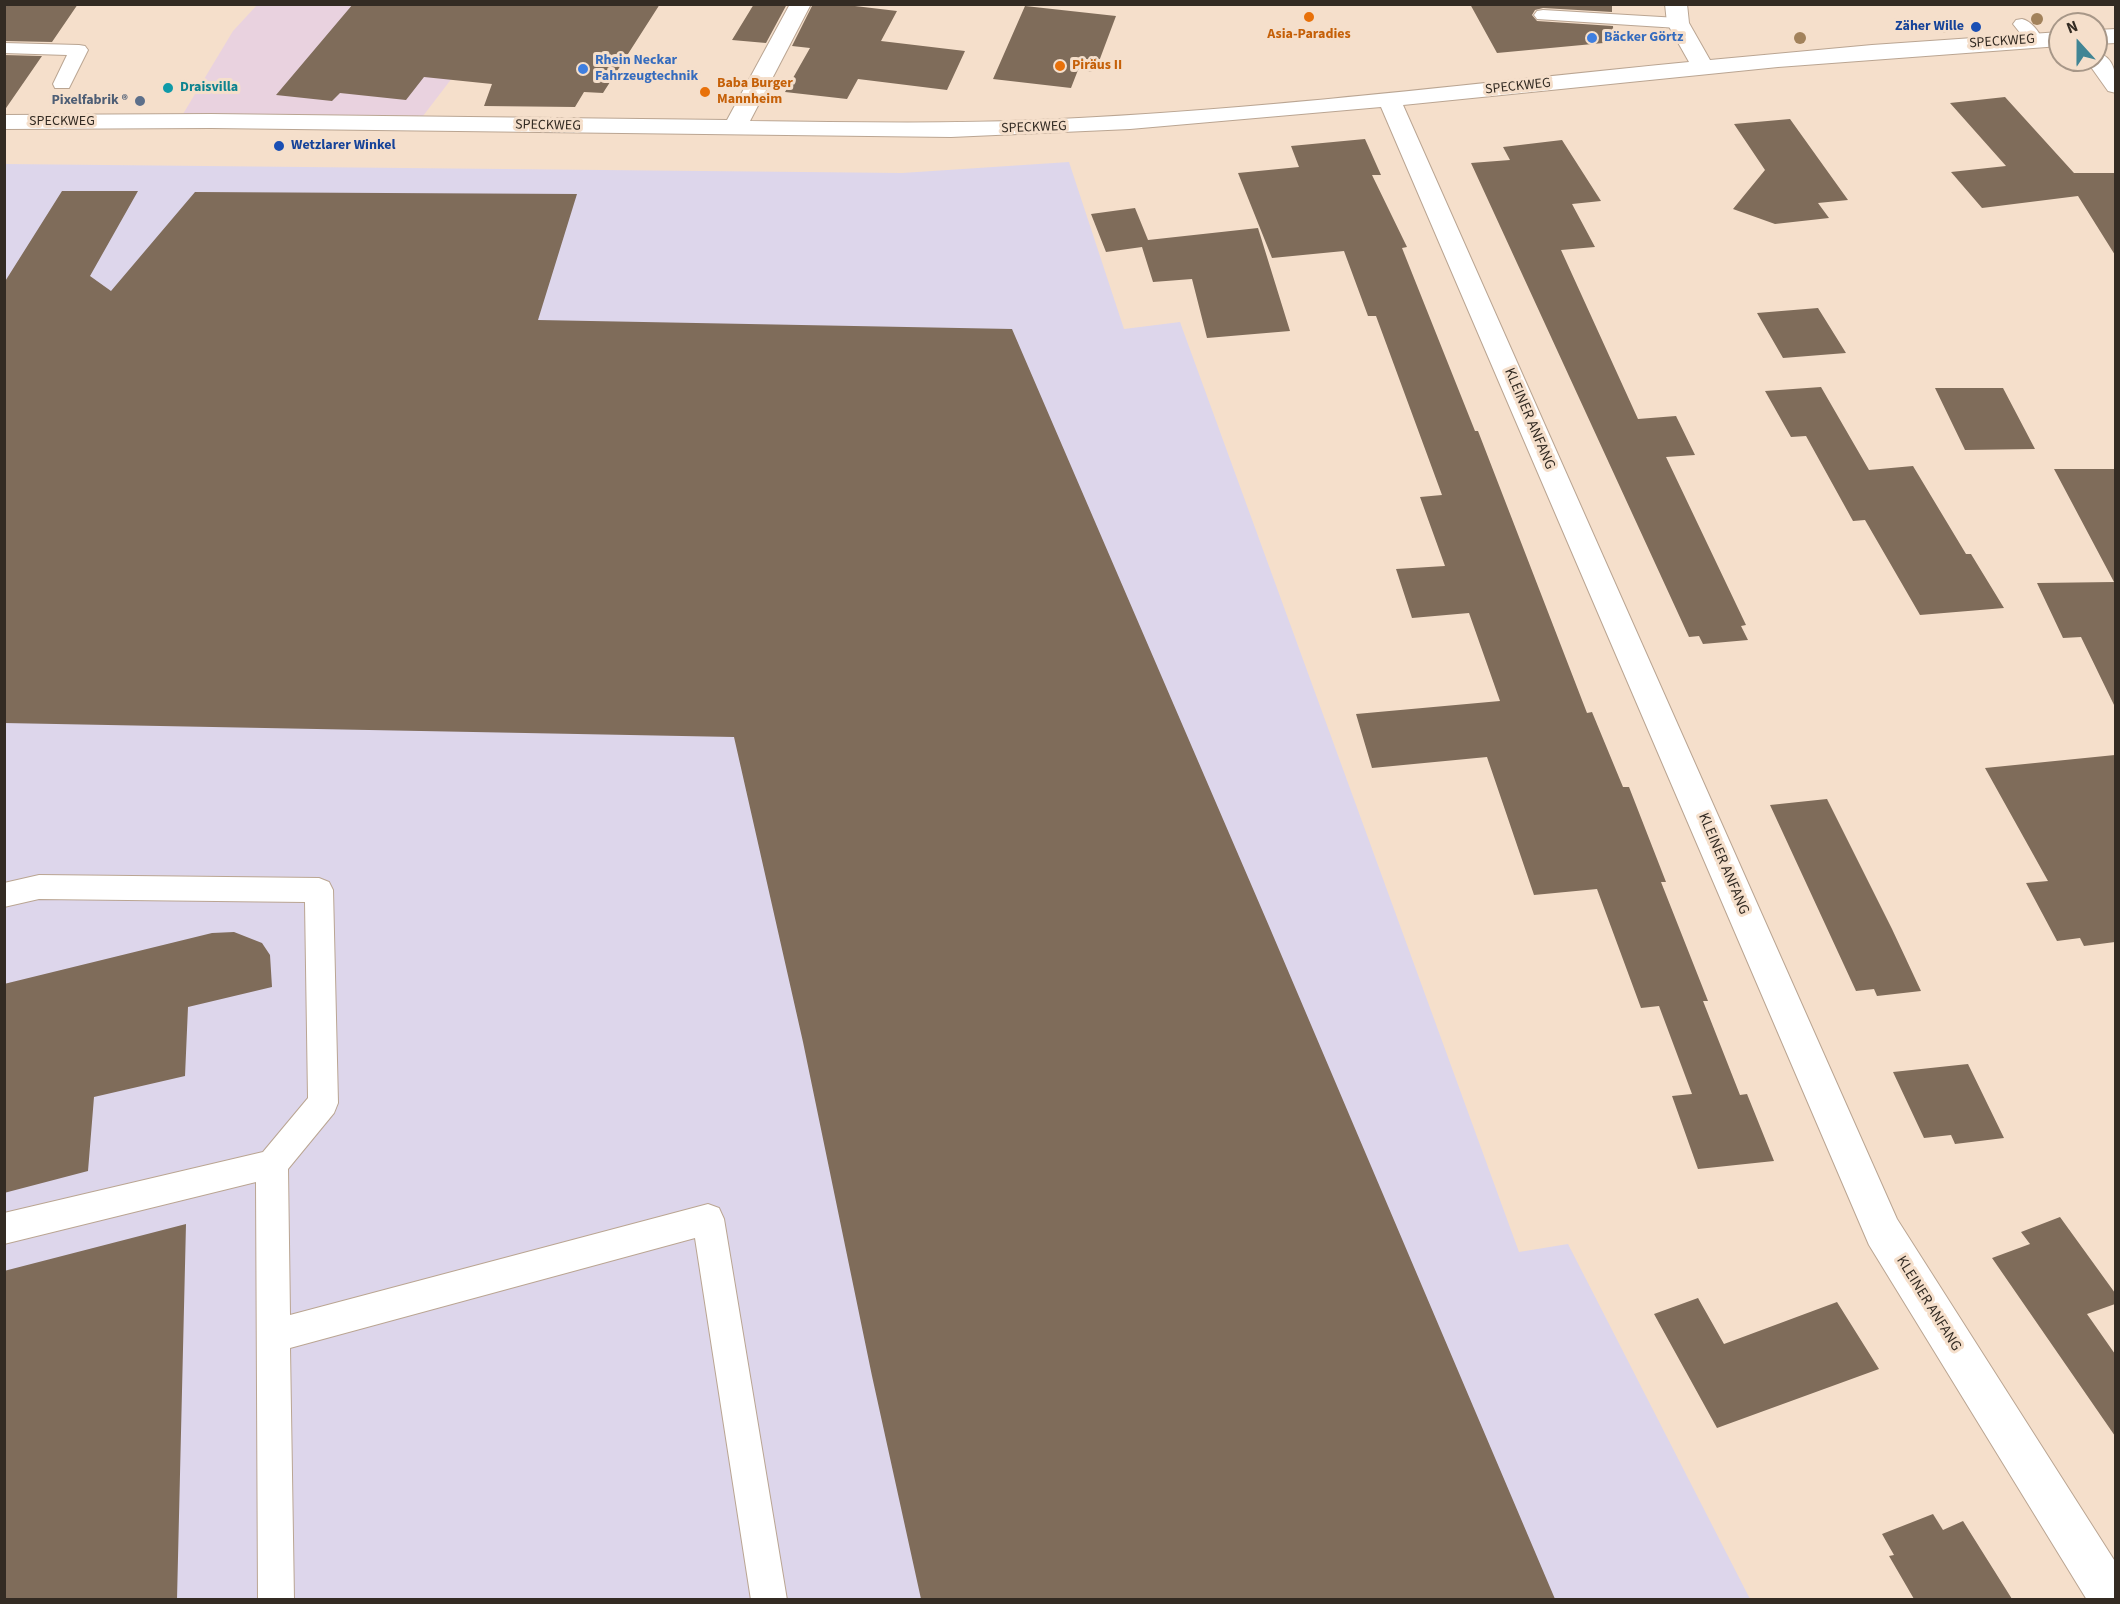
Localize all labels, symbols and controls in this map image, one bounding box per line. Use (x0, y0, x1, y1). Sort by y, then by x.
marker: Asia-Paradies (1302, 10, 1316, 24)
north arrow (2048, 12, 2108, 72)
text: N (2063, 15, 2081, 39)
place label: Zäher Wille (1895, 19, 1964, 35)
marker: Zäher Wille (1969, 20, 1983, 34)
place label: Asia-Paradies (1267, 27, 1351, 43)
place label: Bäcker Görtz (1604, 30, 1683, 46)
marker: Bäcker Görtz (1585, 31, 1599, 45)
street label: SPECKWEG (1969, 31, 2035, 53)
place label: Rhein Neckar Fahrzeugtechnik (595, 53, 698, 86)
place label: Piräus II (1072, 58, 1122, 74)
marker: Piräus II (1053, 59, 1067, 73)
marker: Rhein Neckar Fahrzeugtechnik (576, 62, 590, 76)
street label: SPECKWEG (1484, 75, 1552, 99)
place label: Baba Burger Mannheim (717, 76, 793, 108)
place label: Draisvilla (180, 80, 238, 96)
marker: Draisvilla (161, 81, 175, 95)
marker: Baba Burger Mannheim (698, 85, 712, 99)
place label: Pixelfabrik ® (51, 93, 128, 109)
marker: Pixelfabrik ® (133, 94, 147, 108)
street label: SPECKWEG (29, 114, 95, 130)
street label: SPECKWEG (515, 117, 581, 135)
street label: SPECKWEG (1001, 118, 1067, 138)
place label: Wetzlarer Winkel (291, 138, 396, 154)
marker: Wetzlarer Winkel (272, 139, 286, 153)
street label: KLEINER ANFANG (1499, 365, 1559, 473)
street label: KLEINER ANFANG (1693, 810, 1753, 918)
street label: KLEINER ANFANG (1892, 1253, 1964, 1355)

